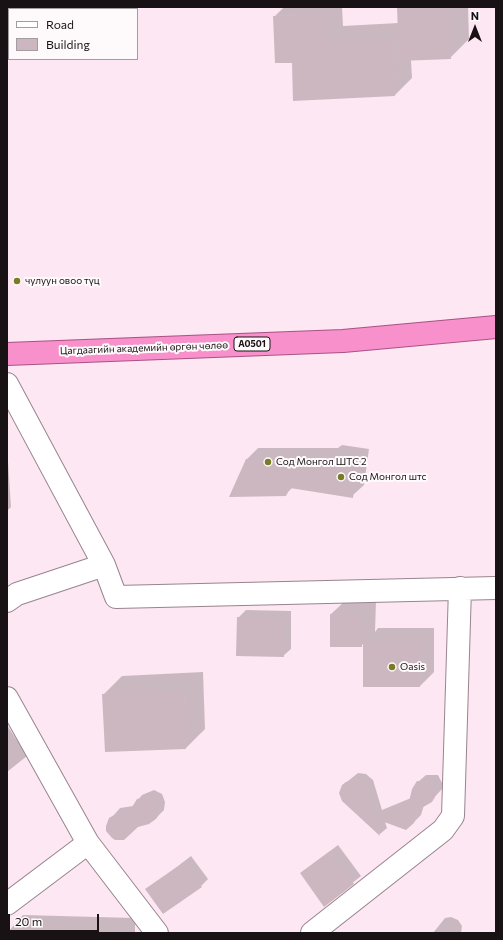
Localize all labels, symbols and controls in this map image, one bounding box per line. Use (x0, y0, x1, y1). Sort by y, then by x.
legend (8, 8, 138, 60)
north arrow (455, 8, 495, 48)
text: N (471, 9, 479, 22)
text: Road (46, 17, 74, 31)
text: Building (46, 37, 90, 51)
place label: чулуун овоо түц (25, 275, 100, 287)
marker: чулуун овоо түц (12, 276, 22, 286)
road number: A0501 (234, 337, 270, 351)
street label: Цагдаагийн академийн өргөн чөлөө (60, 339, 228, 357)
place label: Сод Монгол ШТС 2 (276, 456, 366, 468)
marker: Сод Монгол ШТС 2 (263, 457, 273, 467)
place label: Сод Монгол штс (349, 471, 427, 483)
marker: Сод Монгол штс (336, 472, 346, 482)
place label: Oasis (400, 661, 425, 673)
marker: Oasis (387, 662, 397, 672)
scale bar (10, 906, 101, 932)
text: 20 m (15, 914, 42, 928)

